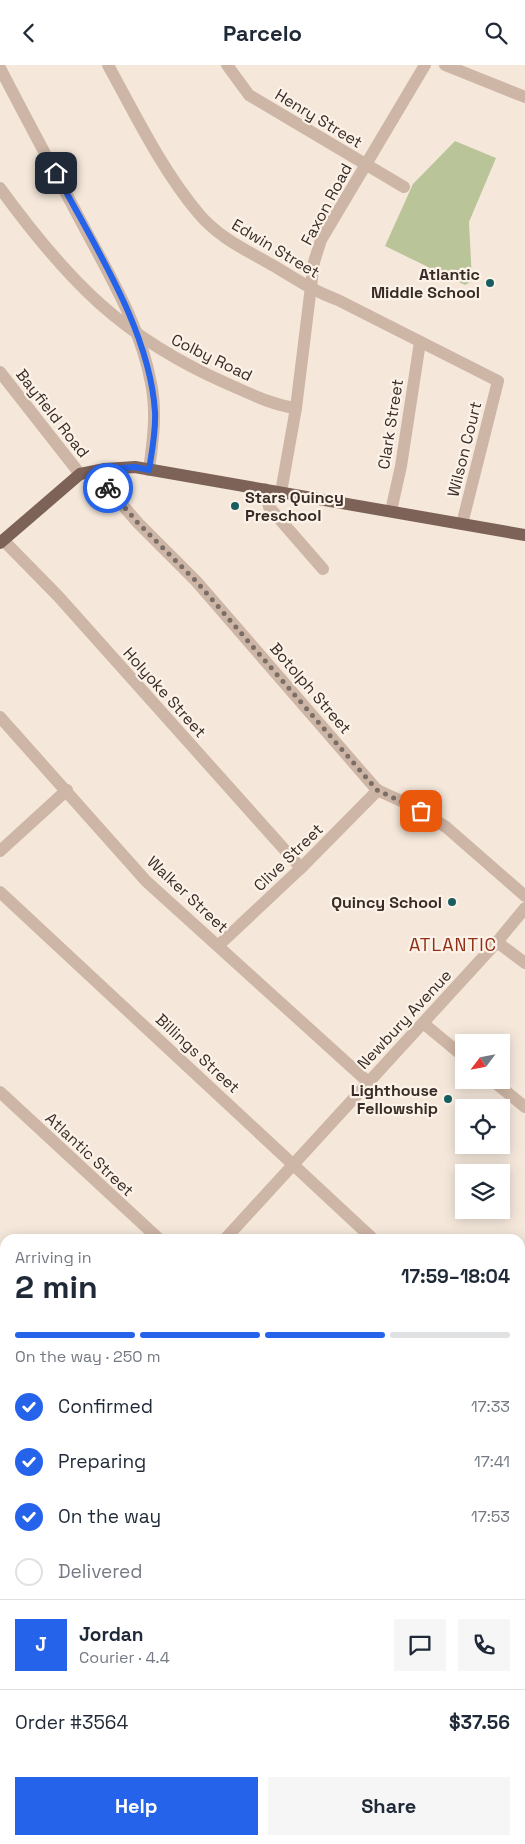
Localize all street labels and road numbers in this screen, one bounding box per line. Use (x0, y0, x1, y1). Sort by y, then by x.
street label: Henry Street (271, 84, 366, 153)
street label: Faxon Road (296, 160, 357, 249)
street label: Edwin Street (228, 214, 324, 283)
street label: Colby Road (168, 329, 256, 386)
street label: Bayfield Road (11, 365, 94, 462)
street label: Clark Street (373, 377, 408, 471)
street label: Wilson Court (443, 399, 486, 499)
street label: Botolph Street (265, 638, 356, 738)
street label: Holyoke Street (118, 643, 211, 742)
street label: Clive Street (249, 819, 328, 896)
street label: Walker Street (143, 851, 233, 937)
street label: Newbury Avenue (353, 965, 456, 1074)
street label: Billings Street (151, 1009, 244, 1098)
street label: Atlantic Street (41, 1108, 138, 1201)

